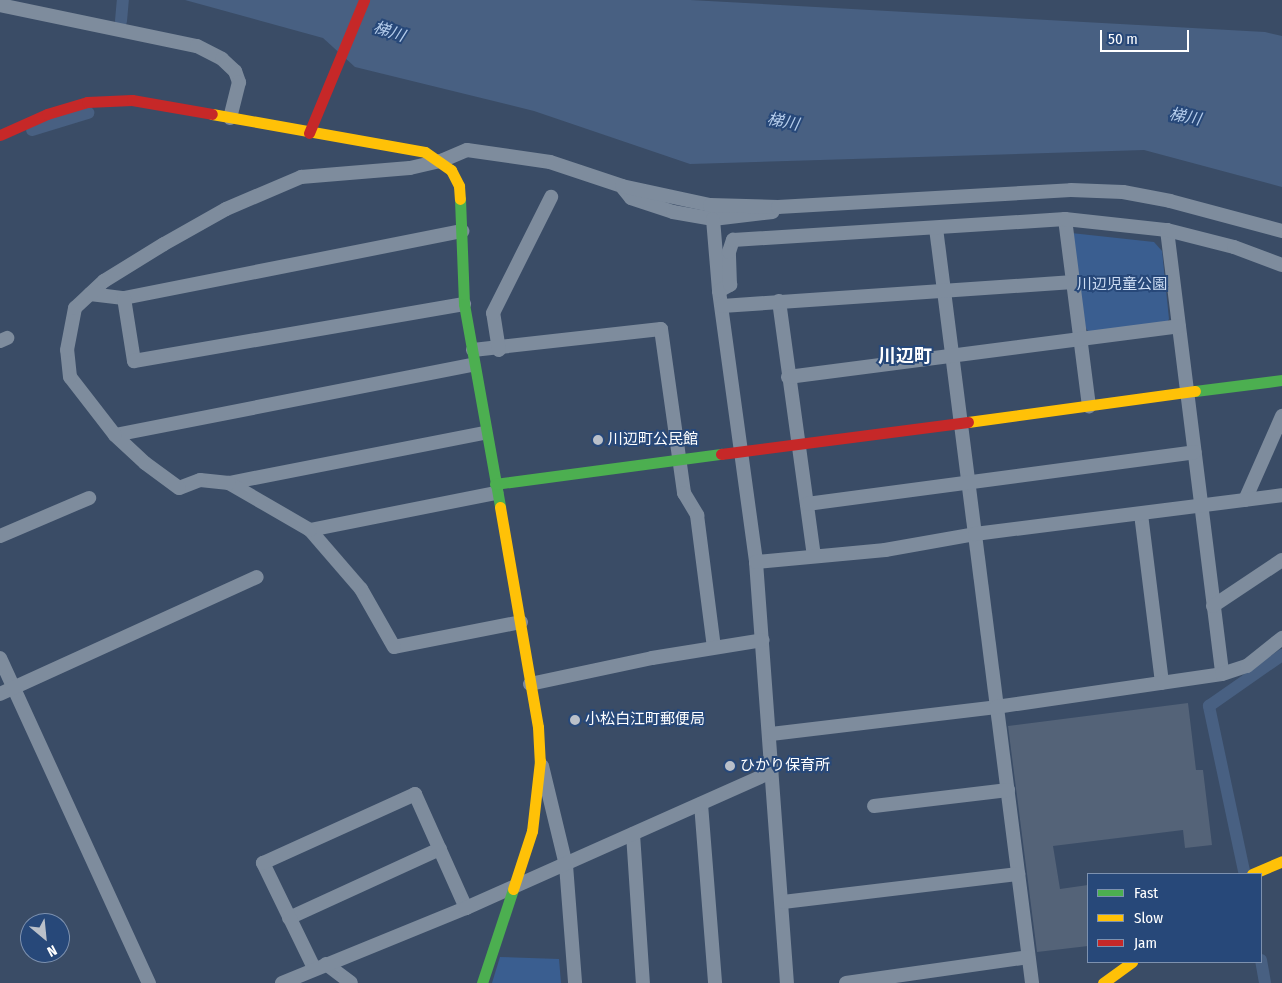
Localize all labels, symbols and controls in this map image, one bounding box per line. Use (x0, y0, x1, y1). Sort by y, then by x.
water label: 梯川 (371, 18, 407, 46)
scale bar (1102, 20, 1191, 52)
text: 50 m (1108, 30, 1138, 48)
water label: 梯川 (1167, 105, 1203, 129)
water label: 梯川 (765, 110, 801, 134)
park label: 川辺児童公園 (1077, 276, 1167, 294)
district label: 川辺町 (878, 345, 932, 367)
place label: 川辺町公民館 (608, 431, 698, 449)
marker: 川辺町公民館 (592, 434, 604, 446)
place label: 小松白江町郵便局 (585, 711, 705, 729)
marker: 小松白江町郵便局 (569, 714, 581, 726)
place label: ひかり保育所 (740, 757, 830, 775)
marker: ひかり保育所 (724, 760, 736, 772)
legend (1087, 873, 1262, 963)
text: Fast (1134, 884, 1158, 902)
text: Slow (1134, 909, 1163, 927)
north arrow (20, 913, 70, 963)
text: Jam (1134, 934, 1157, 952)
text: N (44, 941, 60, 960)

